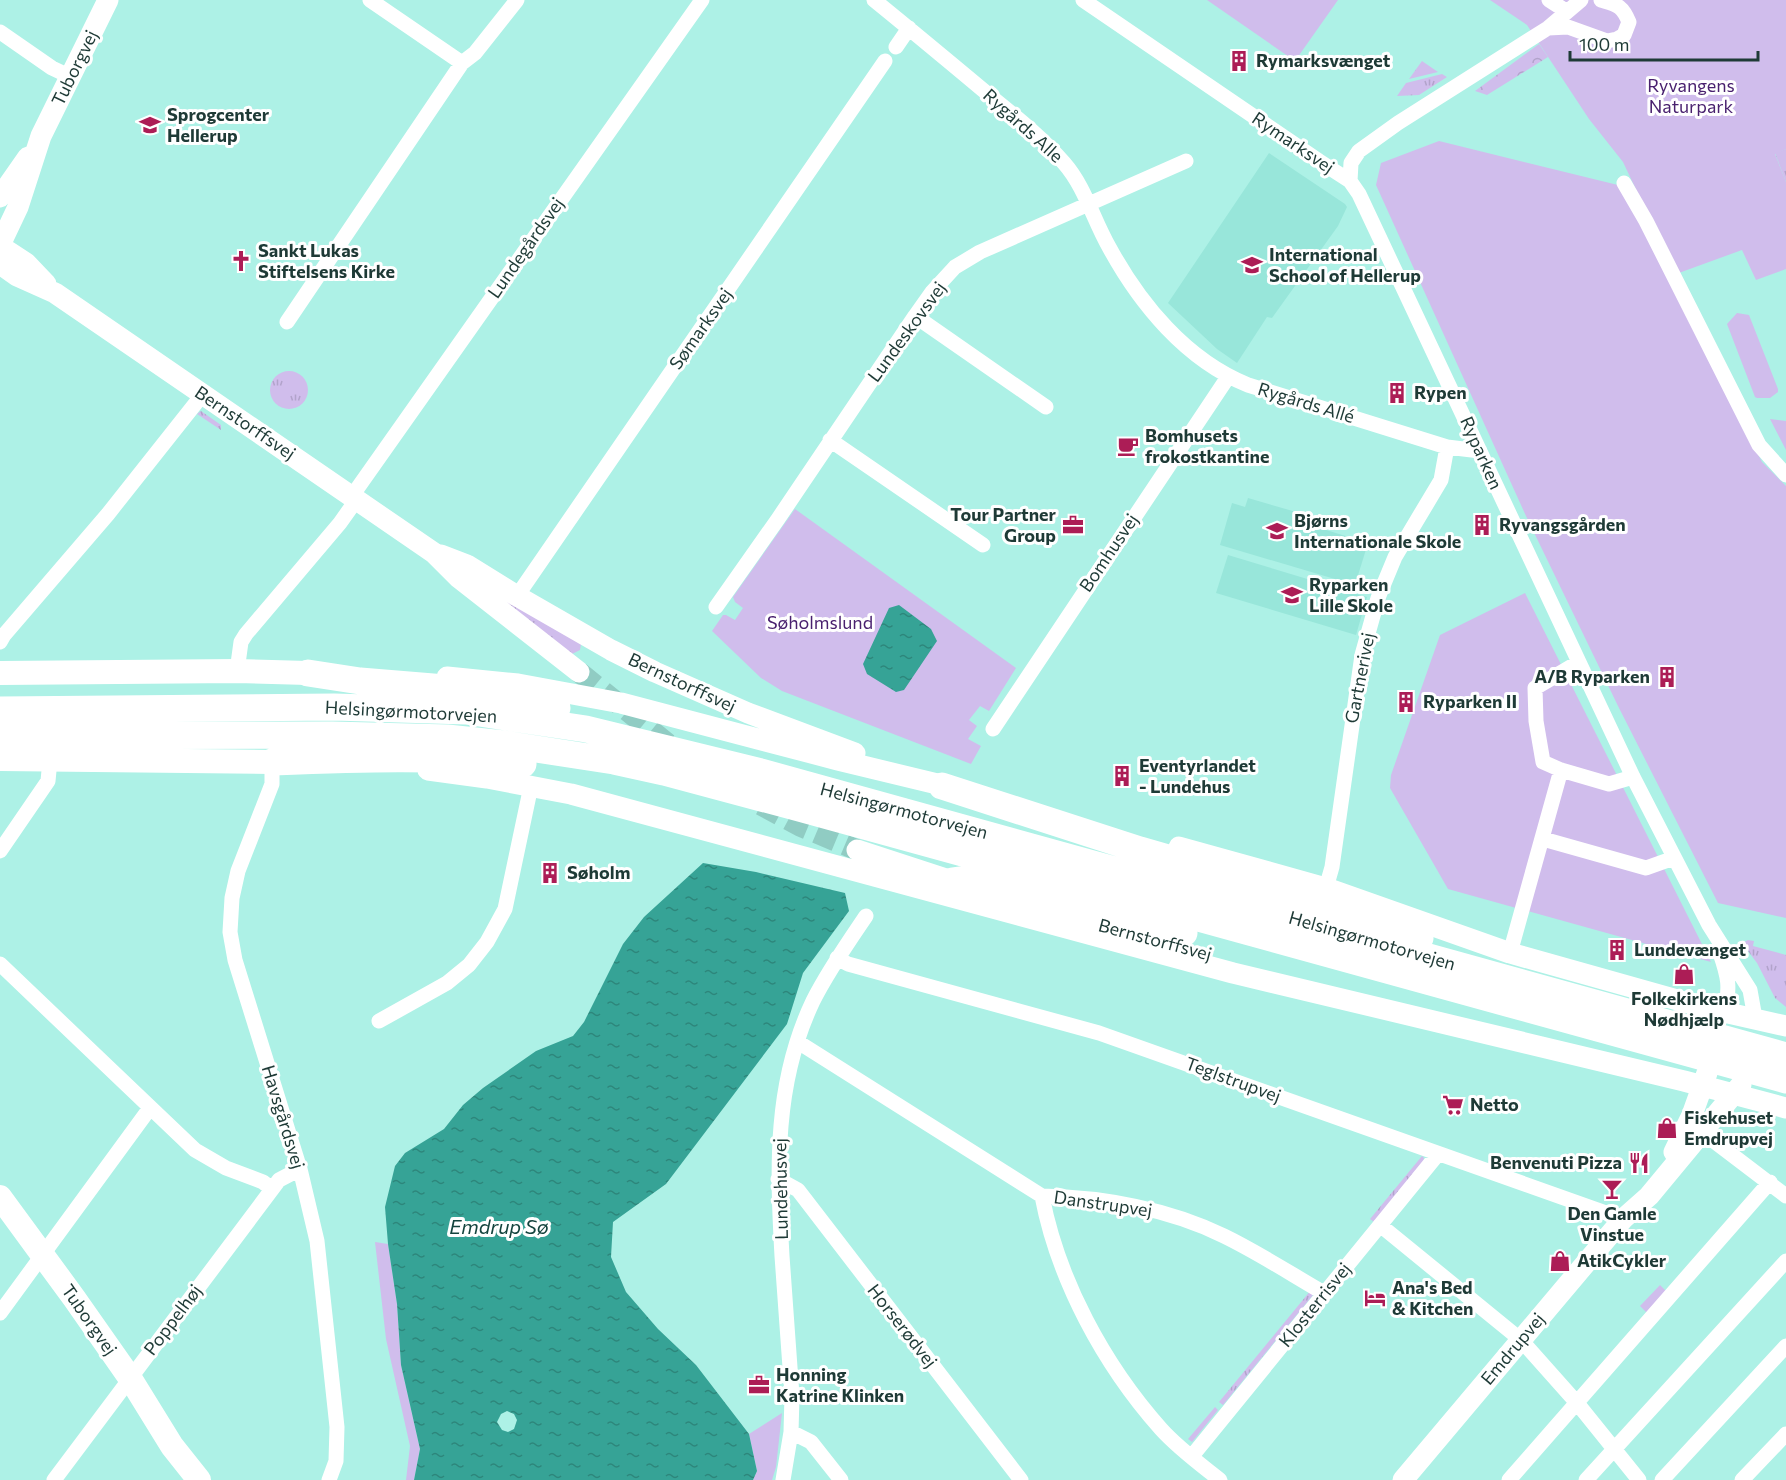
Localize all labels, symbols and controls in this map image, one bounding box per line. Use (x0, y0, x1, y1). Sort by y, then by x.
scale bar (1570, 24, 1758, 62)
street label: Tuborgvej (46, 26, 102, 109)
text: 100 m (1579, 33, 1629, 55)
building icon: Rymarksvænget (1227, 49, 1251, 73)
place label: Rymarksvænget (1256, 49, 1391, 71)
park label: Ryvangens Naturpark (1647, 74, 1735, 117)
street label: Rygårds Alle (979, 84, 1068, 167)
place label: Sprogcenter Hellerup (167, 103, 270, 146)
street label: Rymarksvej (1248, 107, 1339, 178)
school or university icon: Sprogcenter Hellerup (138, 113, 162, 137)
street label: Lundegårdsvej (482, 193, 568, 302)
place label: Sankt Lukas Stiftelsens Kirke (258, 239, 395, 282)
place label: International School of Hellerup (1269, 243, 1421, 286)
church icon: Sankt Lukas Stiftelsens Kirke (229, 249, 253, 273)
school or university icon: International School of Hellerup (1240, 253, 1264, 277)
street label: Lundeskovsvej (862, 277, 950, 386)
street label: Sømarksvej (664, 283, 736, 373)
street label: Rygårds Allé (1255, 377, 1357, 427)
street label: Bernstorffsvej (191, 380, 300, 464)
building icon: Rypen (1385, 381, 1409, 405)
place label: Rypen (1414, 381, 1467, 403)
street label: Ryparken (1456, 413, 1508, 493)
place label: Bomhusets frokostkantine (1145, 424, 1269, 467)
cafe icon: Bomhusets frokostkantine (1116, 434, 1140, 458)
place label: Tour Partner Group (950, 503, 1057, 546)
street label: Bomhusvej (1074, 509, 1142, 596)
place label: Bjørns Internationale Skole (1294, 509, 1461, 552)
office icon: Tour Partner Group (1061, 513, 1085, 537)
building icon: Ryvangsgården (1470, 513, 1494, 537)
place label: Ryvangsgården (1499, 513, 1626, 535)
school or university icon: Bjørns Internationale Skole (1265, 519, 1289, 543)
place label: Ryparken Lille Skole (1309, 573, 1393, 616)
school or university icon: Ryparken Lille Skole (1280, 583, 1304, 607)
park label: Søholmslund (767, 611, 873, 633)
street label: Gartnerivej (1339, 631, 1379, 725)
street label: Bernstorffsvej (625, 648, 740, 717)
place label: A/B Ryparken (1534, 665, 1650, 687)
building icon: A/B Ryparken (1655, 665, 1679, 689)
building icon: Ryparken II (1394, 690, 1418, 714)
place label: Ryparken II (1423, 690, 1517, 712)
street label: Helsingørmotorvejen (324, 696, 498, 727)
place label: Eventyrlandet - Lundehus (1139, 754, 1256, 797)
building icon: Eventyrlandet - Lundehus (1110, 764, 1134, 788)
street label: Helsingørmotorvejen (818, 777, 990, 843)
building icon: Søholm (538, 861, 562, 885)
place label: Søholm (567, 861, 630, 883)
street label: Helsingørmotorvejen (1286, 906, 1458, 974)
street label: Bernstorffsvej (1096, 913, 1214, 965)
building icon: Lundevænget (1605, 938, 1629, 962)
place label: Lundevænget (1634, 938, 1746, 960)
shop icon: Folkekirkens Nødhjælp (1672, 962, 1696, 986)
place label: Folkekirkens Nødhjælp (1631, 987, 1737, 1030)
street label: Teglstrupvej (1183, 1052, 1284, 1107)
street label: Havsgårdsvej (258, 1062, 310, 1171)
supermarket icon: Netto (1441, 1093, 1465, 1117)
place label: Netto (1470, 1093, 1519, 1115)
place label: Fiskehuset Emdrupvej (1684, 1106, 1774, 1149)
shop icon: Fiskehuset Emdrupvej (1655, 1116, 1679, 1140)
street label: Lundehusvej (768, 1138, 792, 1240)
place label: Benvenuti Pizza (1490, 1151, 1622, 1173)
restaurant icon: Benvenuti Pizza (1627, 1151, 1651, 1175)
bar icon: Den Gamle Vinstue (1600, 1177, 1624, 1201)
street label: Danstrupvej (1053, 1185, 1154, 1221)
place label: Den Gamle Vinstue (1567, 1202, 1657, 1245)
water label: Emdrup Sø (449, 1214, 549, 1238)
shop icon: AtikCykler (1548, 1249, 1572, 1273)
place label: AtikCykler (1577, 1249, 1667, 1271)
street label: Klosterrisvej (1274, 1258, 1355, 1351)
place label: Ana's Bed & Kitchen (1392, 1276, 1473, 1319)
street label: Horserødvej (863, 1279, 942, 1371)
street label: Tuborgvej (57, 1280, 122, 1359)
street label: Poppelhøj (139, 1280, 206, 1359)
hotel icon: Ana's Bed & Kitchen (1363, 1286, 1387, 1310)
street label: Emdrupvej (1476, 1308, 1549, 1389)
place label: Honning Katrine Klinken (776, 1363, 904, 1406)
office icon: Honning Katrine Klinken (747, 1373, 771, 1397)

